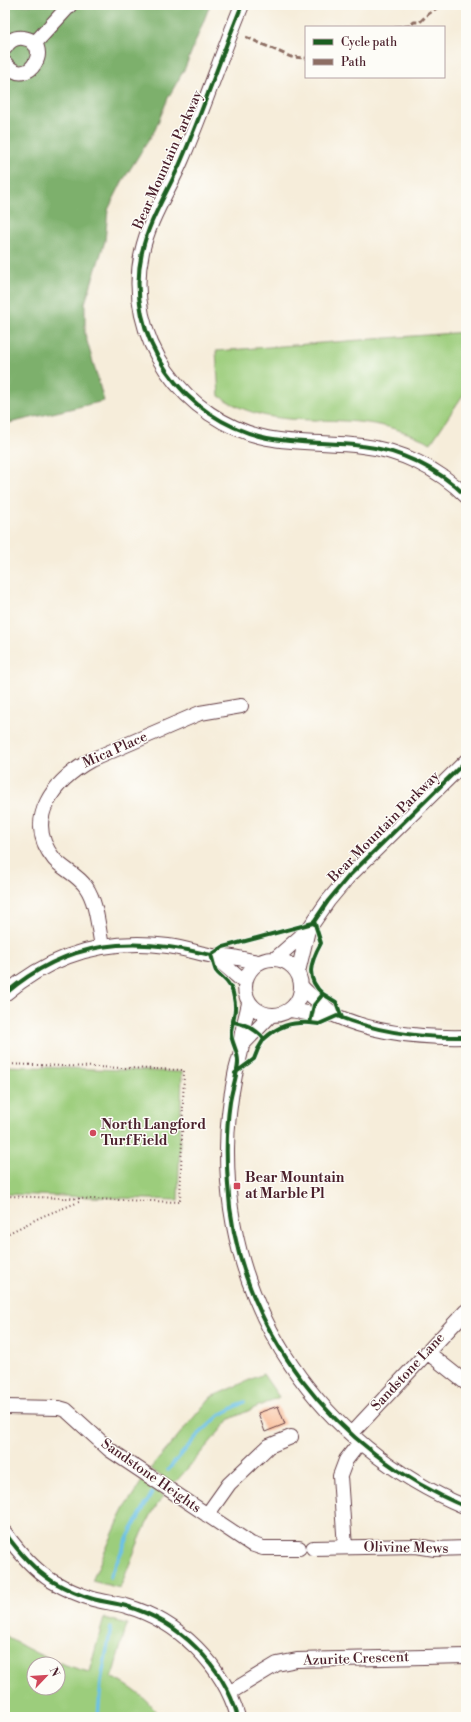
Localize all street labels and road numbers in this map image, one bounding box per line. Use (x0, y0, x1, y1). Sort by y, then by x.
street label: Bear Mountain Parkway (129, 88, 207, 233)
street label: Mica Place (80, 728, 150, 772)
street label: Bear Mountain Parkway (324, 767, 444, 887)
street label: Sandstone Lane (367, 1329, 449, 1415)
street label: Sandstone Heights (97, 1435, 205, 1517)
street label: Olivine Mews (363, 1538, 449, 1558)
street label: Azurite Crescent (302, 1648, 409, 1670)

